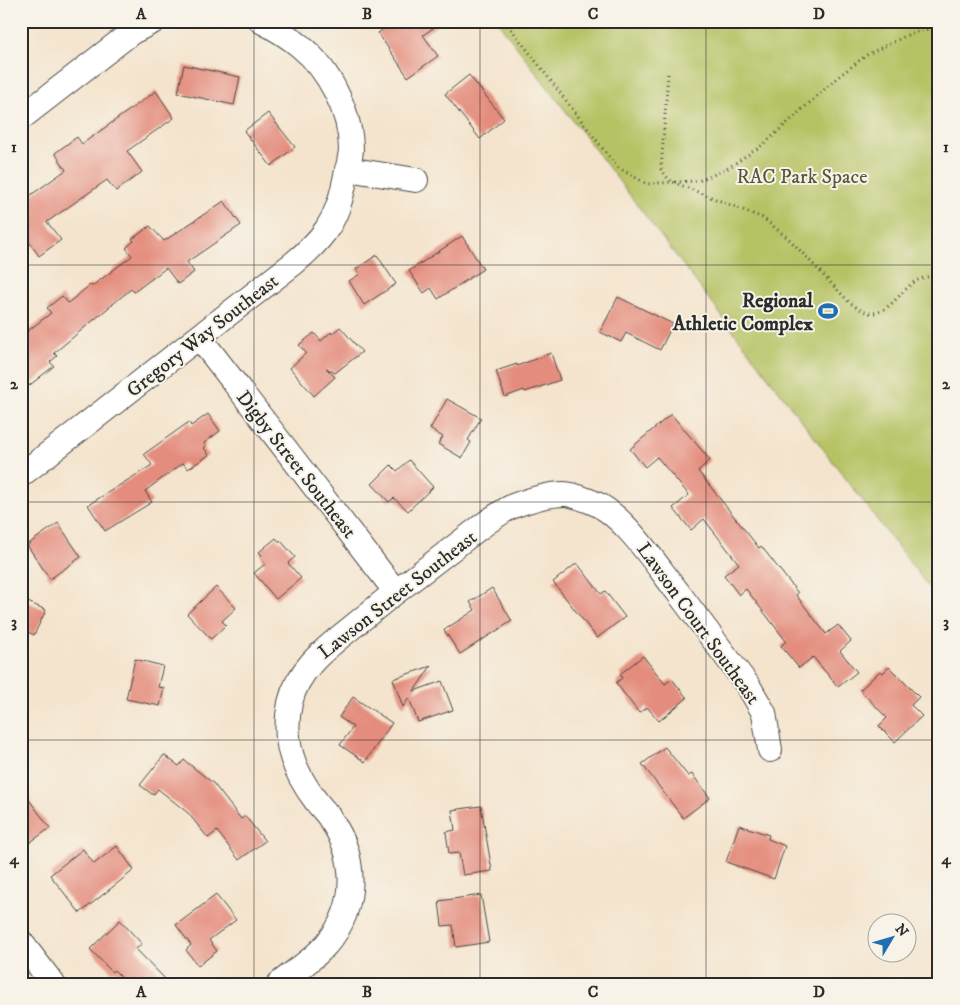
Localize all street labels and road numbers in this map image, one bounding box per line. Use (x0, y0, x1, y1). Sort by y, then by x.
street label: Gregory Way Southeast (122, 269, 284, 403)
street label: Digby Street Southeast (230, 386, 361, 544)
street label: Lawson Street Southeast (313, 525, 482, 665)
street label: Lawson Court Southeast (631, 538, 765, 710)

